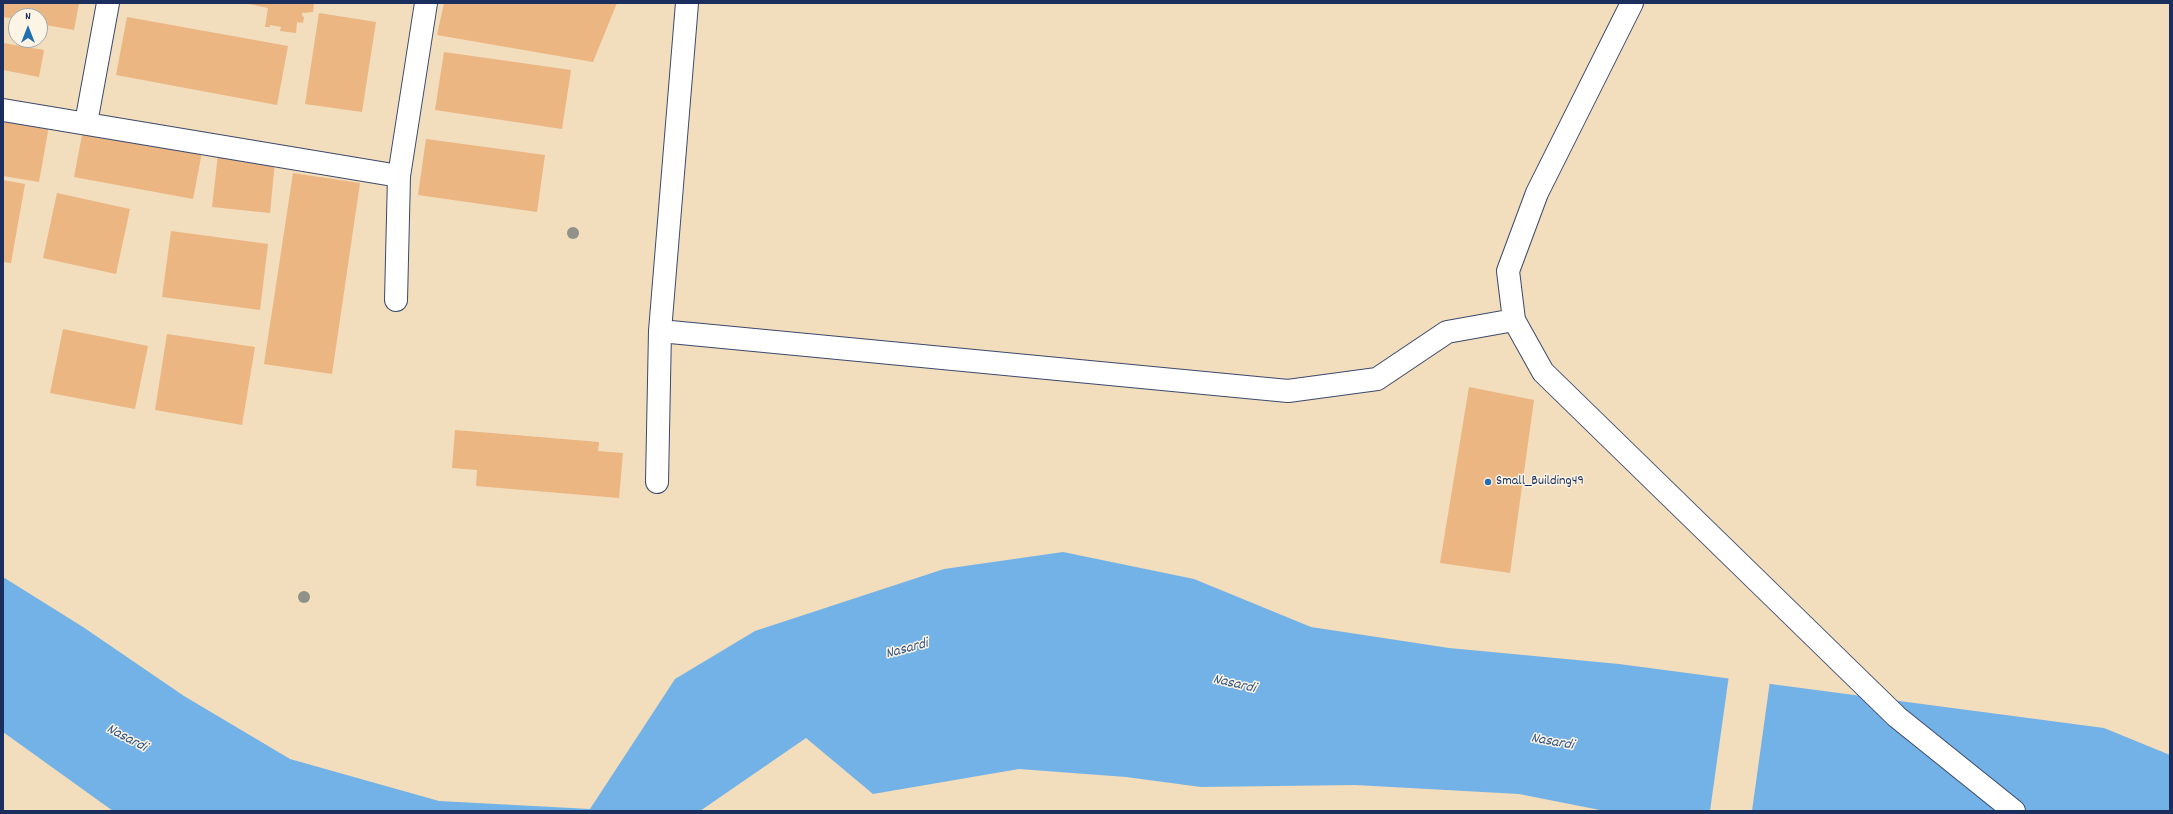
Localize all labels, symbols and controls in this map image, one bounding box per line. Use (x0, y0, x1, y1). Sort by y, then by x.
north arrow (8, 8, 48, 48)
text: N (25, 9, 31, 25)
place label: Small_Building49 (1496, 474, 1584, 490)
marker: Small_Building49 (1483, 477, 1493, 487)
water label: Nasardi (884, 636, 930, 664)
water label: Nasardi (1211, 671, 1257, 699)
water label: Nasardi (103, 721, 149, 757)
water label: Nasardi (1529, 730, 1575, 756)

